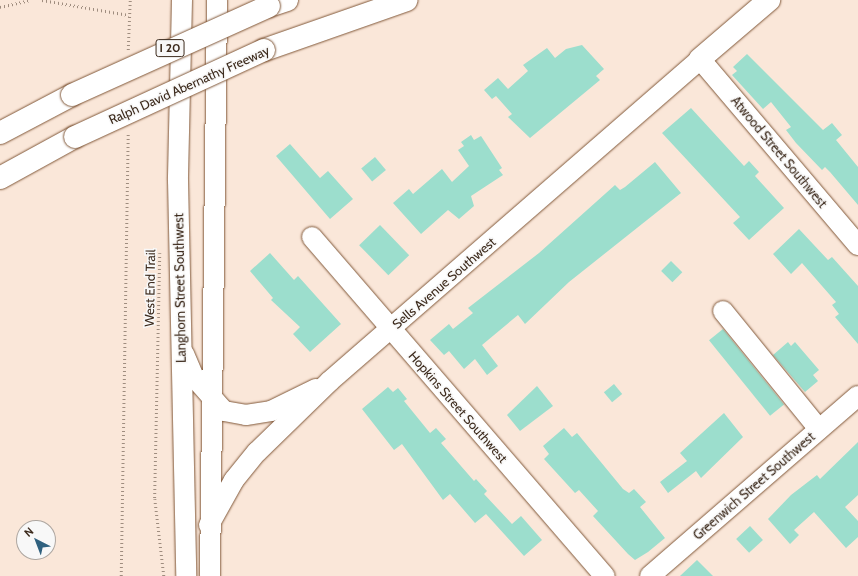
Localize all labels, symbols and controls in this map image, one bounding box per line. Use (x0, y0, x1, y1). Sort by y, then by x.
road number: I 20 (155, 38, 185, 58)
street label: Ralph David Abernathy Freeway (106, 42, 272, 128)
street label: Atwood Street Southwest (728, 93, 830, 211)
street label: Langhorn Street Southwest (171, 213, 189, 363)
street label: Sells Avenue Southwest (389, 234, 499, 332)
street label: West End Trail (142, 249, 158, 327)
street label: Hopkins Street Southwest (405, 348, 511, 466)
street label: Greenwich Street Southwest (690, 429, 818, 543)
north arrow (16, 520, 56, 560)
text: N (21, 524, 36, 540)

